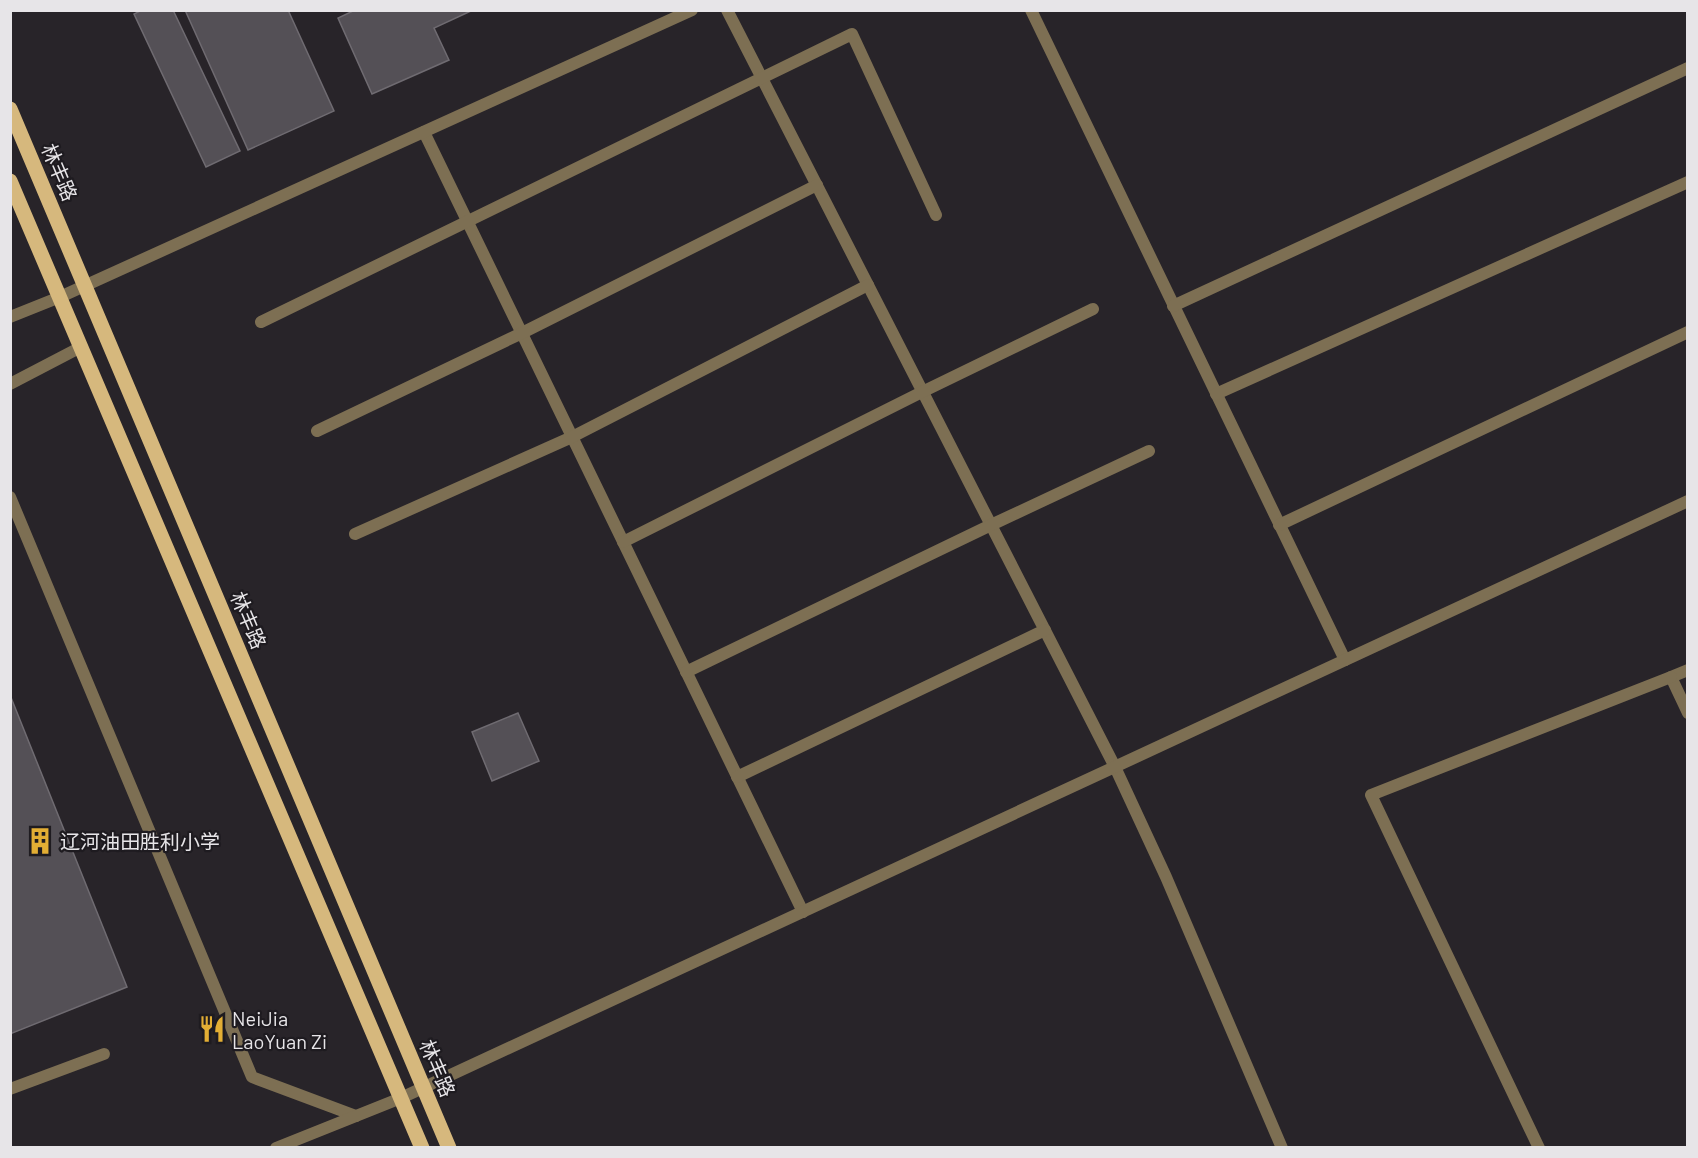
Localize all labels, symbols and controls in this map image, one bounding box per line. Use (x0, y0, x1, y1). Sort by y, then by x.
street label: 林丰路 (37, 140, 83, 204)
street label: 林丰路 (226, 588, 272, 652)
building icon: 辽河油田胜利小学 (25, 826, 55, 856)
place label: 辽河油田胜利小学 (60, 829, 220, 853)
place label: NeiJia LaoYuan Zi (232, 1006, 327, 1053)
restaurant icon: NeiJia LaoYuan Zi (197, 1014, 227, 1044)
street label: 林丰路 (415, 1036, 461, 1100)

